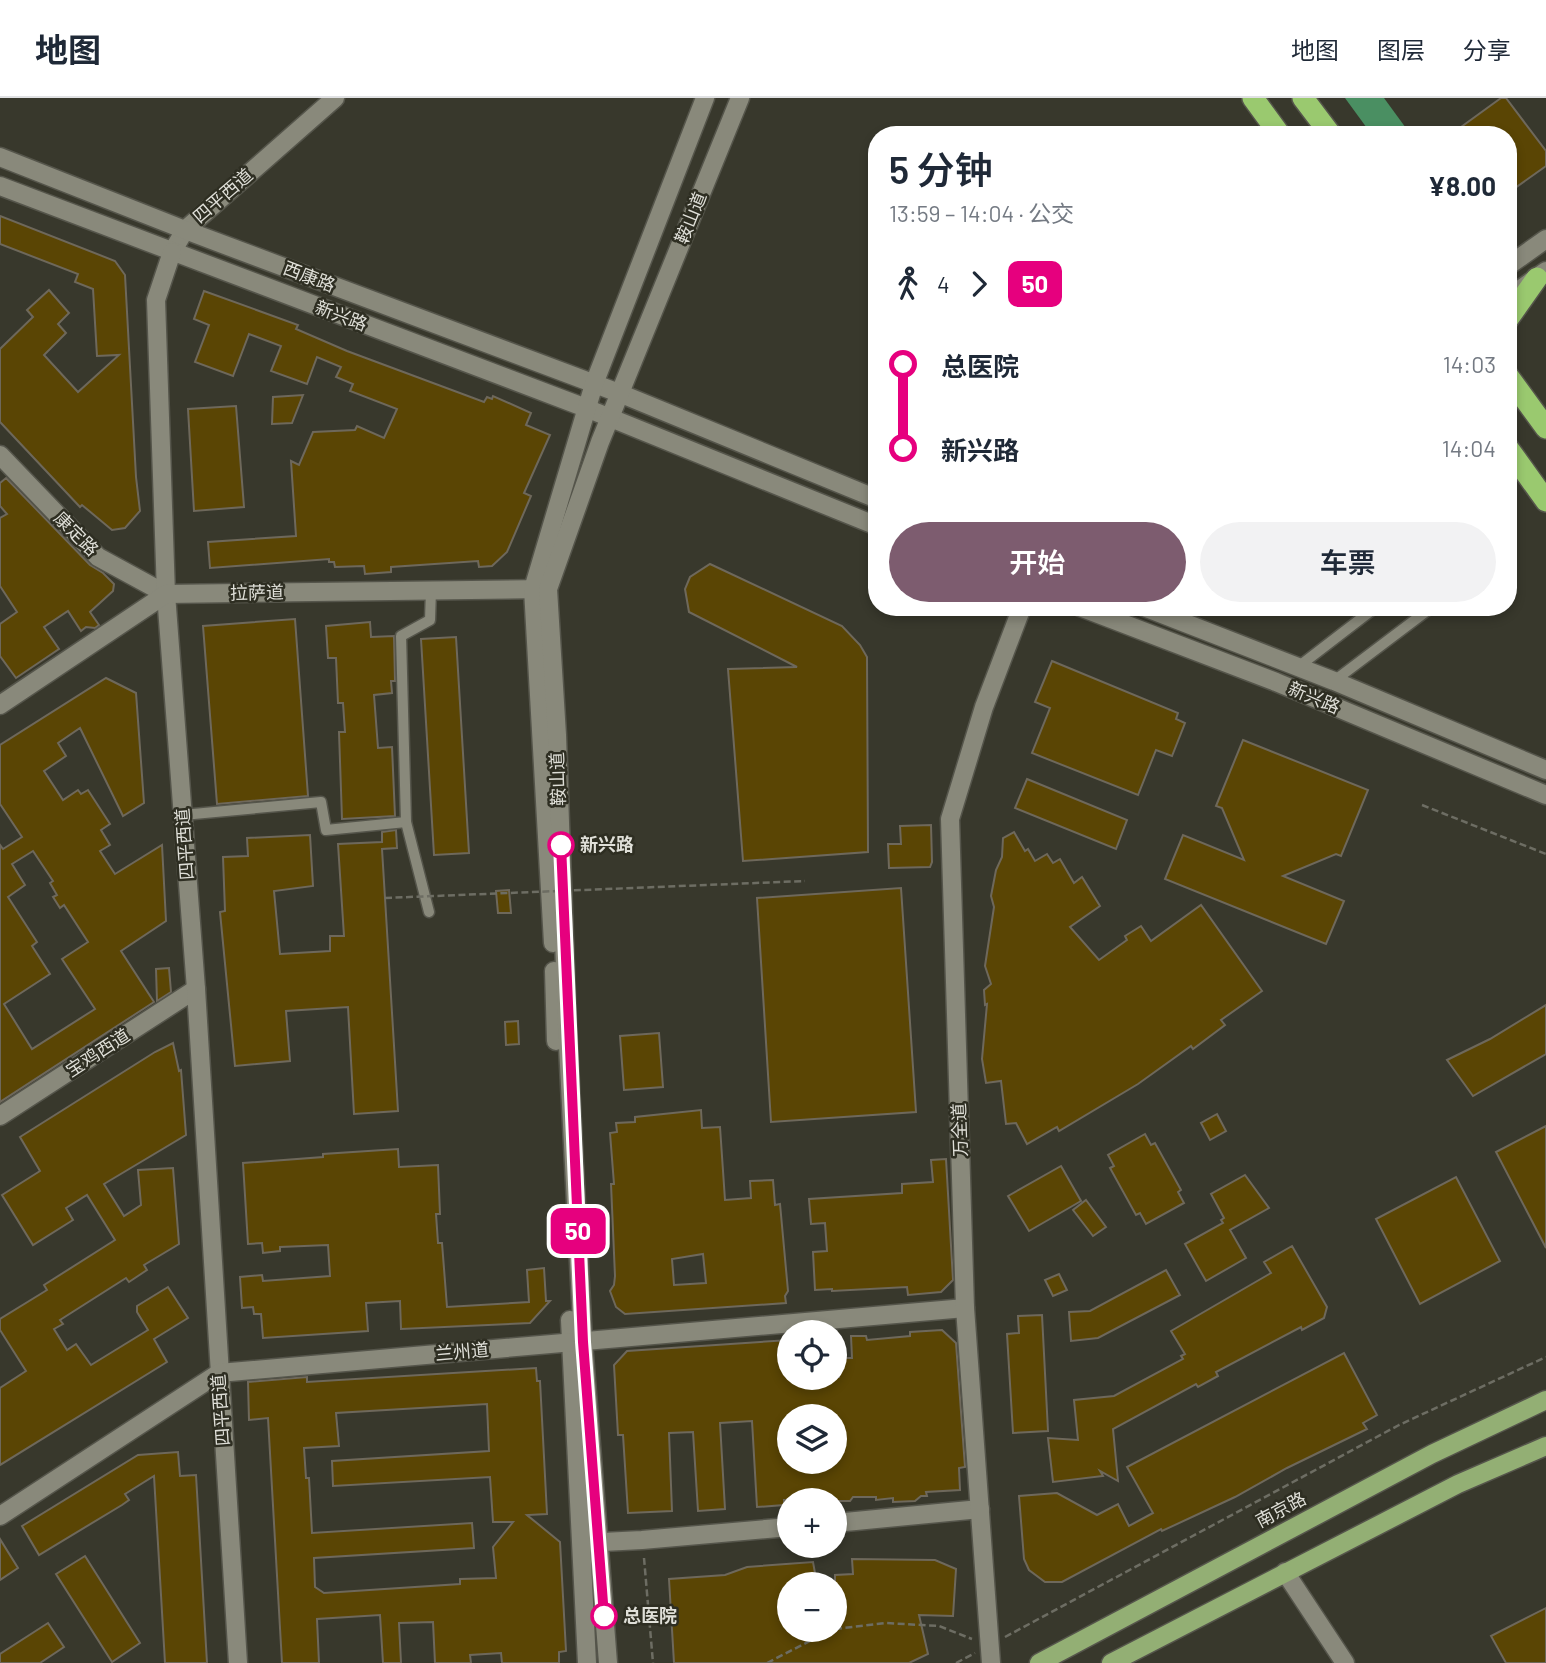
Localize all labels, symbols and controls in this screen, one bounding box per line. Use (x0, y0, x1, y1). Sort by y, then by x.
text: 地图 (35, 29, 101, 69)
text: 地图 (1291, 35, 1339, 64)
text: 图层 (1377, 35, 1425, 64)
text: 分享 (1463, 35, 1511, 64)
text: 5 分钟 (889, 146, 993, 192)
street label: 四平西道 (188, 163, 257, 227)
text: ¥8.00 (1428, 170, 1496, 201)
street label: 鞍山道 (670, 188, 710, 247)
text: 13:59 – 14:04 · 公交 (889, 199, 1074, 227)
street label: 西康路 (280, 256, 339, 296)
icon: walk (889, 265, 927, 303)
icon: forward (960, 265, 998, 303)
text: 50 (1022, 269, 1048, 298)
text: 4 (937, 270, 950, 298)
street label: 新兴路 (312, 295, 371, 335)
text: 总医院 (941, 350, 1019, 381)
text: 14:03 (1443, 350, 1496, 378)
text: 新兴路 (941, 434, 1019, 465)
text: 14:04 (1442, 434, 1496, 462)
street label: 康定路 (50, 506, 104, 560)
button: 开始 (889, 522, 1186, 602)
button: 车票 (1200, 522, 1496, 602)
street label: 拉萨道 (230, 581, 284, 603)
street label: 新兴路 (1285, 676, 1344, 718)
street label: 鞍山道 (545, 752, 569, 806)
street label: 四平西道 (171, 807, 197, 881)
marker: 新兴路 (548, 832, 574, 858)
place label: 新兴路 (580, 833, 634, 855)
street label: 宝鸡西道 (61, 1023, 134, 1081)
street label: 万全道 (947, 1103, 971, 1157)
line badge: 50 (546, 1208, 610, 1254)
text: 50 (565, 1216, 591, 1245)
map controls (777, 1320, 847, 1642)
button: locate (777, 1320, 847, 1390)
street label: 兰州道 (434, 1338, 490, 1364)
street label: 四平西道 (207, 1373, 233, 1447)
button: layers (777, 1404, 847, 1474)
street label: 南京路 (1252, 1487, 1310, 1532)
button: + (777, 1488, 847, 1558)
button: − (777, 1572, 847, 1642)
marker: 总医院 (591, 1603, 617, 1629)
place label: 总医院 (623, 1604, 677, 1626)

